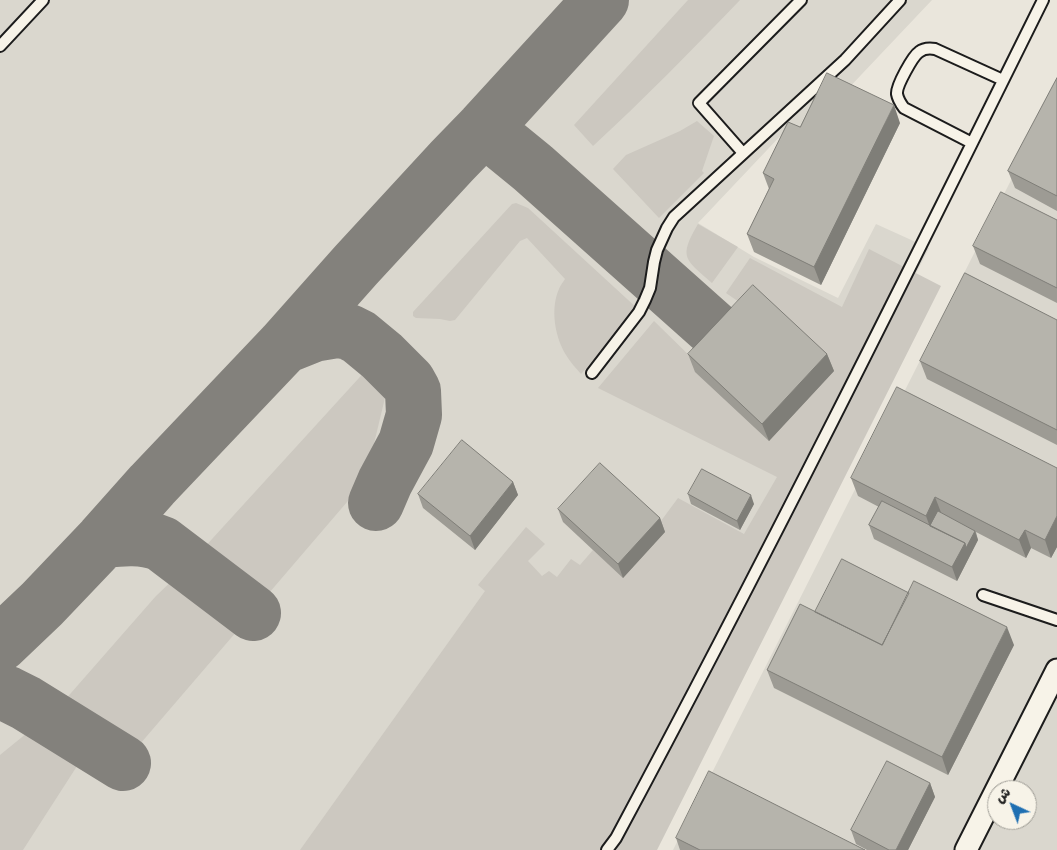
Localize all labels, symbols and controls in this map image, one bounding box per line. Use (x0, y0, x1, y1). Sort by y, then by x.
north arrow (987, 780, 1037, 830)
text: ش (990, 782, 1014, 807)

